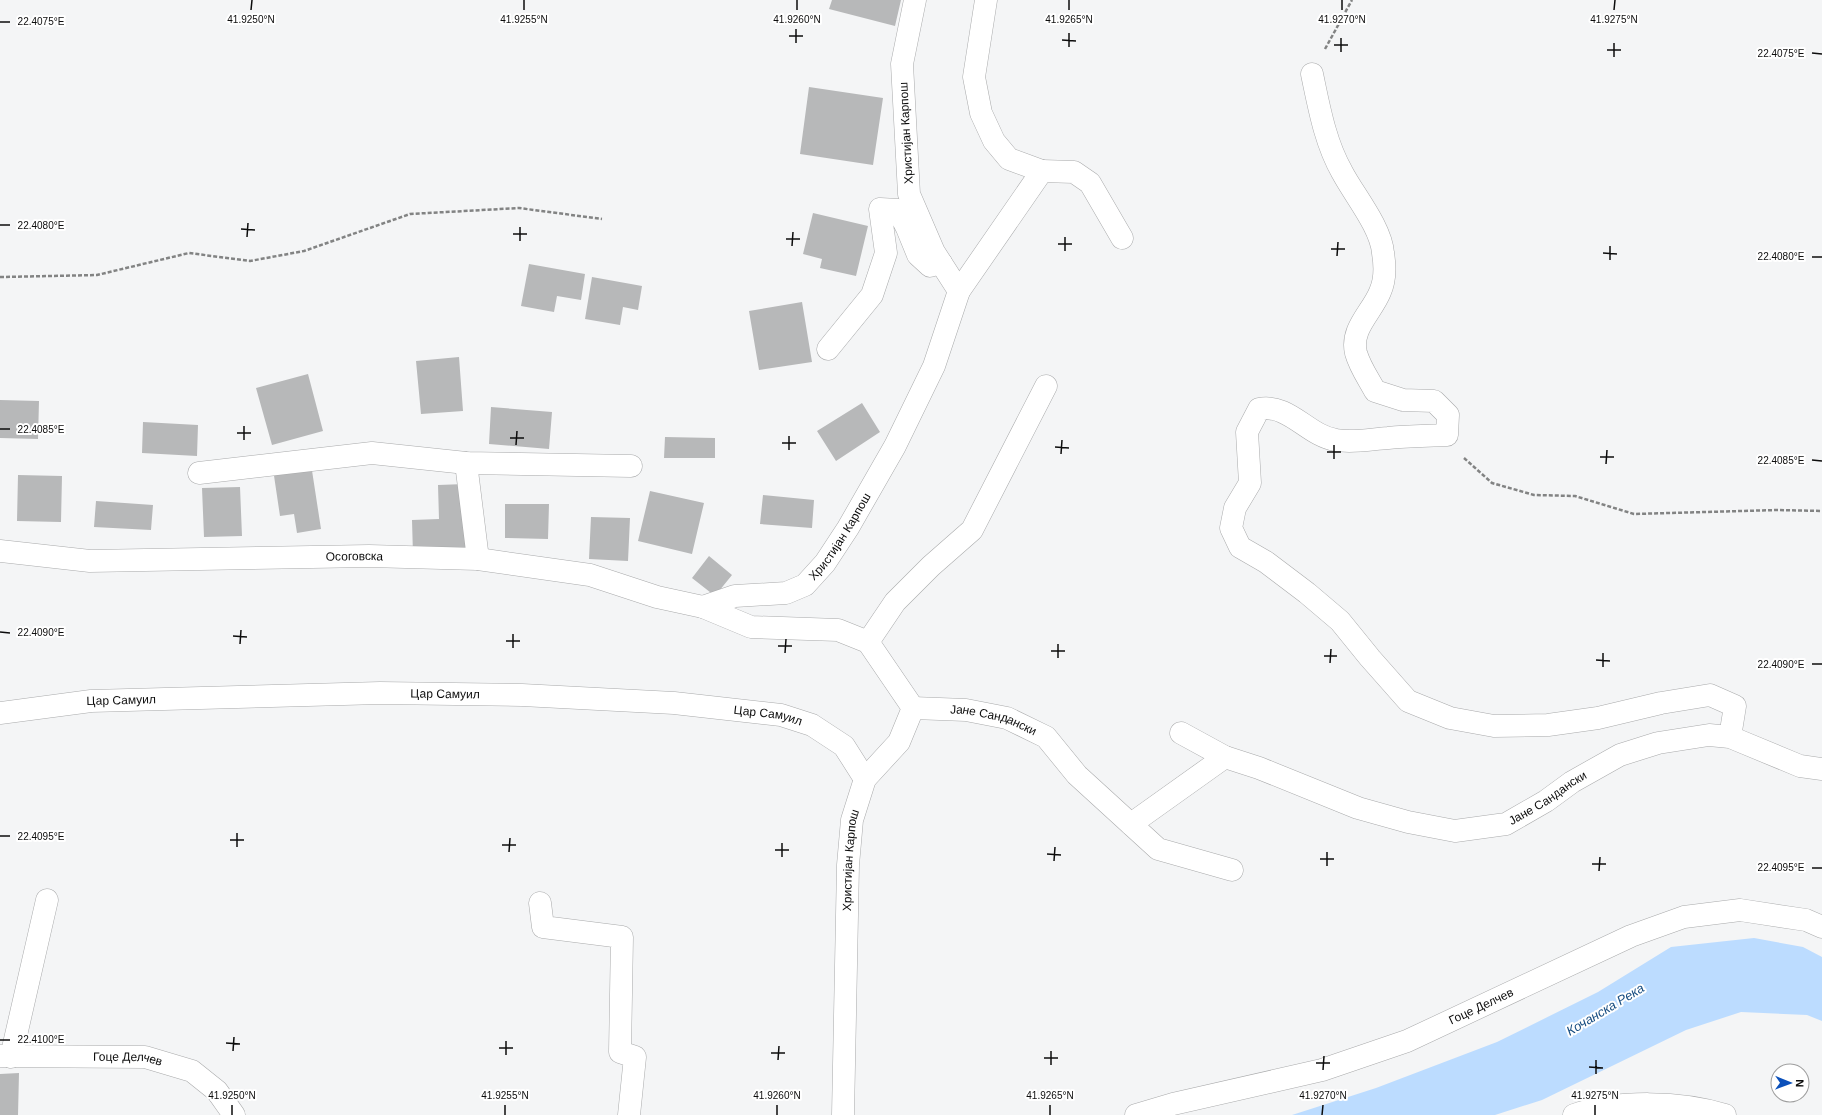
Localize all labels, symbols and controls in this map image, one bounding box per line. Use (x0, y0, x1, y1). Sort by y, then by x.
text: 41.9250°N (227, 14, 275, 25)
text: 41.9255°N (500, 14, 548, 25)
text: 41.9260°N (773, 14, 821, 25)
text: 41.9265°N (1045, 14, 1093, 25)
text: 41.9270°N (1318, 14, 1366, 25)
text: 41.9275°N (1590, 14, 1638, 25)
text: 22.4075°E (18, 16, 65, 27)
text: 22.4075°E (1758, 48, 1805, 59)
street label: Христијан Карпош (896, 82, 916, 184)
text: 22.4080°E (18, 220, 65, 231)
text: 22.4080°E (1758, 251, 1805, 262)
text: 22.4085°E (18, 424, 65, 435)
text: 22.4085°E (1758, 455, 1805, 466)
street label: Христијан Карпош (806, 490, 874, 583)
street label: Осоговска (326, 549, 384, 564)
text: 22.4090°E (18, 627, 65, 638)
text: 22.4090°E (1758, 659, 1805, 670)
street label: Цар Самуил (410, 686, 480, 701)
street label: Цар Самуил (86, 692, 156, 708)
street label: Јане Сандански (950, 702, 1039, 738)
street label: Цар Самуил (733, 703, 804, 728)
street label: Јане Сандански (1506, 768, 1589, 828)
street label: Христијан Карпош (840, 808, 862, 911)
text: 22.4095°E (18, 831, 65, 842)
text: 22.4095°E (1758, 862, 1805, 873)
water label: Кочанска Река (1564, 980, 1647, 1039)
street label: Гоце Делчев (1447, 985, 1516, 1027)
text: 22.4100°E (18, 1034, 65, 1045)
street label: Гоце Делчев (93, 1050, 164, 1069)
north arrow (1770, 1063, 1810, 1103)
text: N (1794, 1079, 1806, 1087)
text: 41.9250°N (208, 1090, 256, 1101)
text: 41.9255°N (481, 1090, 529, 1101)
text: 41.9260°N (753, 1090, 801, 1101)
text: 41.9265°N (1026, 1090, 1074, 1101)
text: 41.9270°N (1299, 1090, 1347, 1101)
text: 41.9275°N (1571, 1090, 1619, 1101)

